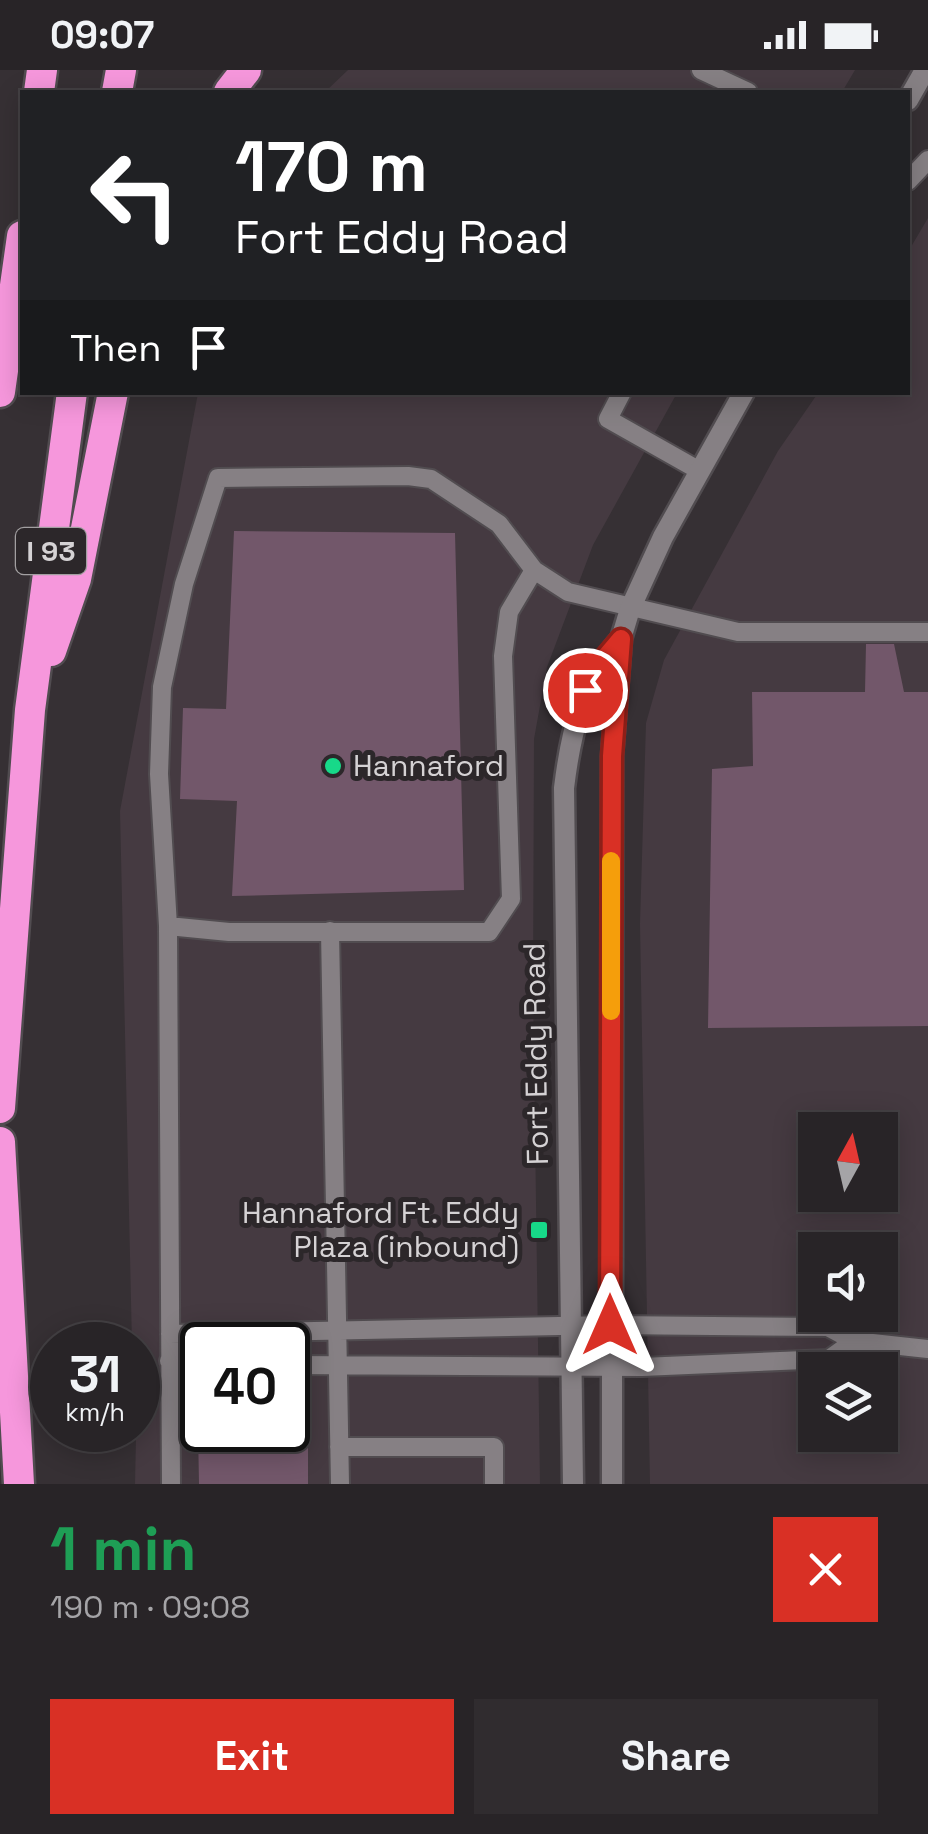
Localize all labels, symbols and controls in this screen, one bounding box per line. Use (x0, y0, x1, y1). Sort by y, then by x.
text: 09:07 (50, 11, 154, 59)
text: 170 m (235, 122, 428, 211)
icon: left (70, 130, 200, 260)
text: Fort Eddy Road (235, 209, 569, 266)
icon: arrive (181, 320, 236, 375)
text: Then (70, 324, 161, 372)
road number: I 93 (16, 528, 86, 574)
pin (543, 648, 628, 733)
icon: arrive (558, 663, 613, 718)
place label: Hannaford (353, 746, 504, 785)
marker: Hannaford (322, 755, 344, 777)
street label: Fort Eddy Road (514, 942, 557, 1166)
north arrow (798, 1112, 898, 1212)
map controls (798, 1112, 898, 1452)
place label: Hannaford Ft. Eddy Plaza (inbound) (242, 1193, 519, 1266)
marker: Hannaford Ft. Eddy Plaza (inbound) (528, 1219, 550, 1241)
button: sound (798, 1232, 898, 1332)
position arrow (558, 1273, 662, 1377)
speed limit sign: 40 (180, 1322, 310, 1452)
text: 31 (69, 1343, 121, 1407)
button: layers (798, 1352, 898, 1452)
text: km/h (65, 1396, 125, 1428)
text: 1 min (50, 1511, 197, 1588)
button: close (773, 1517, 878, 1622)
text: 190 m · 09:08 (50, 1587, 250, 1627)
button: Exit (50, 1699, 454, 1814)
button: Share (474, 1699, 878, 1814)

